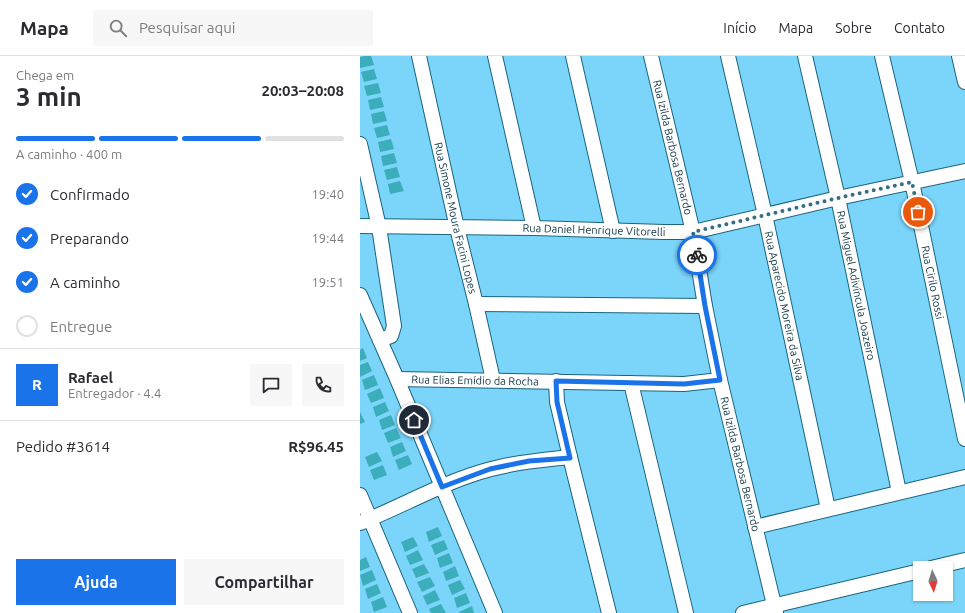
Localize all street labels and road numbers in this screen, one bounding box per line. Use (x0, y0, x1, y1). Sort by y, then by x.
street label: Rua Izilda Barbosa Bernardo (651, 79, 695, 216)
street label: Rua Simone Moura Facini Lopes (432, 141, 479, 295)
street label: Rua Miguel Adivíncula Joazeiro (835, 209, 878, 361)
street label: Rua Daniel Henrique Vitorelli (522, 222, 665, 238)
street label: Rua Aparecido Moreira da Silva (763, 230, 806, 381)
street label: Rua Cirilo Rossi (919, 244, 946, 320)
street label: Rua Elias Emídio da Rocha (411, 373, 539, 387)
street label: Rua Izilda Barbosa Bernardo (718, 396, 762, 533)

